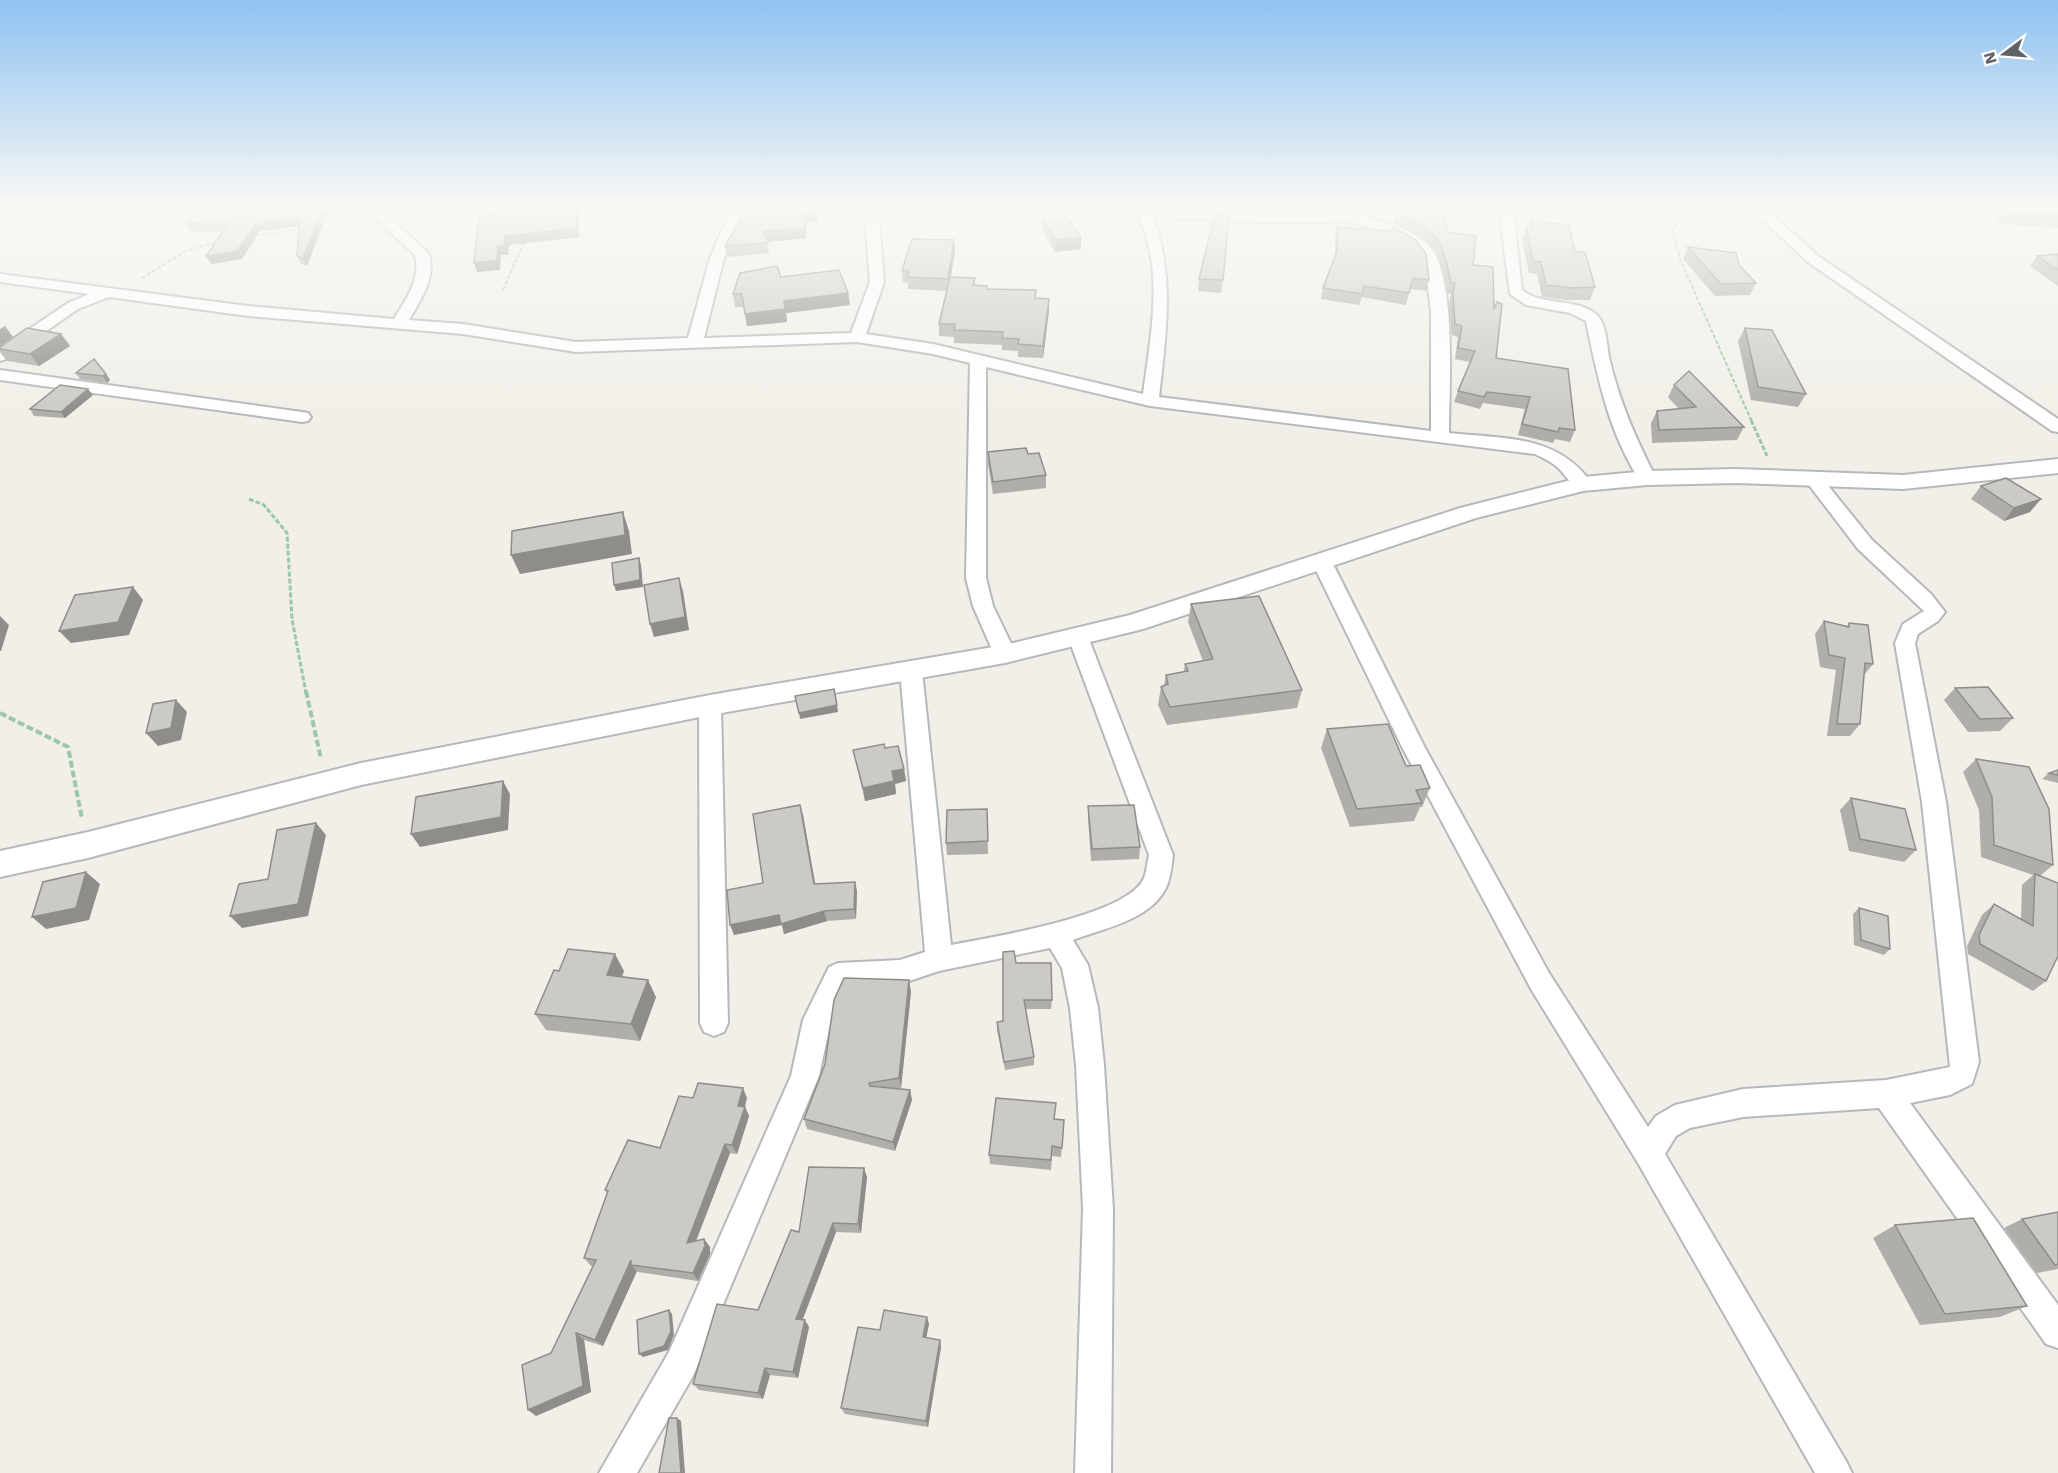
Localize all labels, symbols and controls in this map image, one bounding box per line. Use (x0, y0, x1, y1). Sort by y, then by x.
north arrow (1974, 24, 2034, 84)
text: N (1979, 50, 2001, 66)

